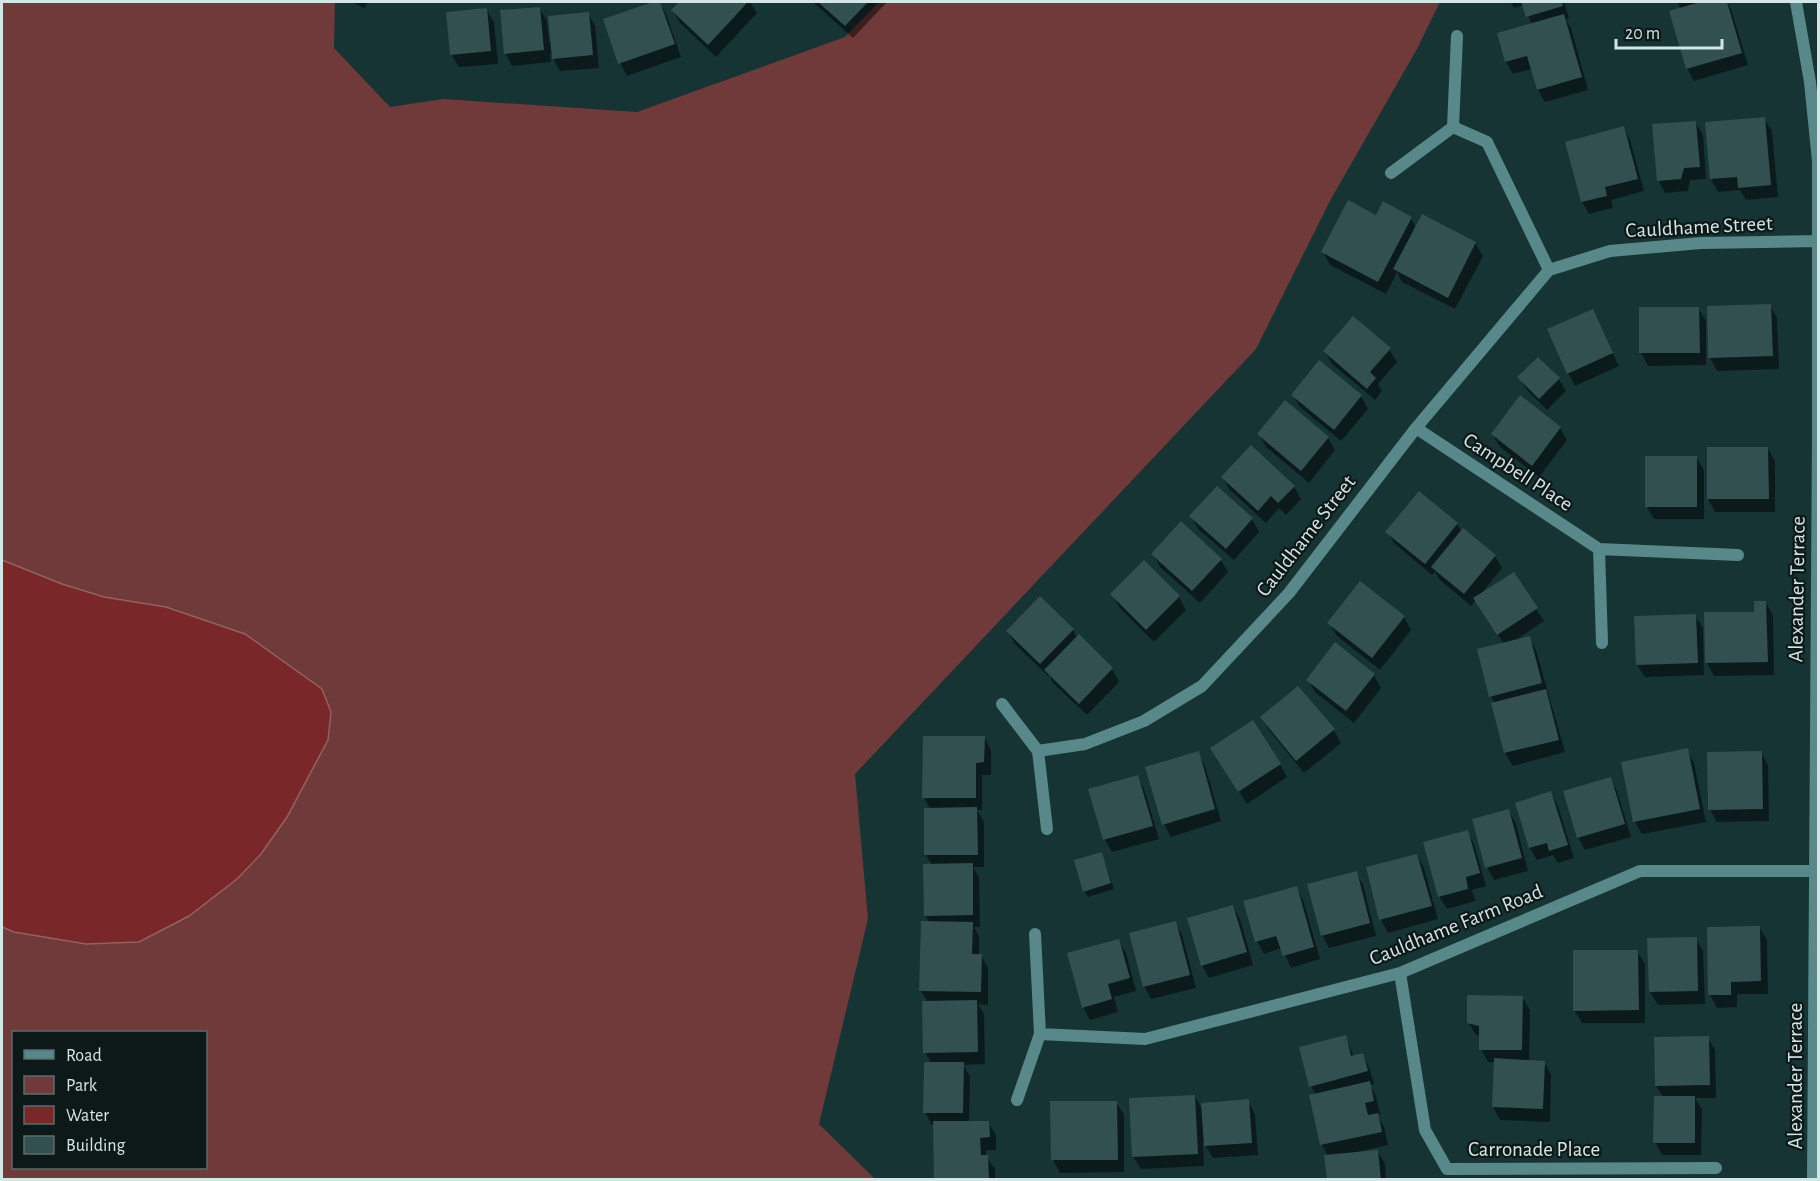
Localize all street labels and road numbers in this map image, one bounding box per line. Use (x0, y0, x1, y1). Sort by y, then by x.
street label: Cauldhame Street (1625, 213, 1773, 241)
street label: Campbell Place (1460, 429, 1576, 515)
street label: Cauldhame Street (1252, 471, 1360, 600)
street label: Alexander Terrace (1785, 516, 1809, 662)
street label: Cauldhame Farm Road (1366, 881, 1546, 969)
street label: Alexander Terrace (1785, 1003, 1806, 1149)
street label: Carronade Place (1468, 1139, 1600, 1160)

